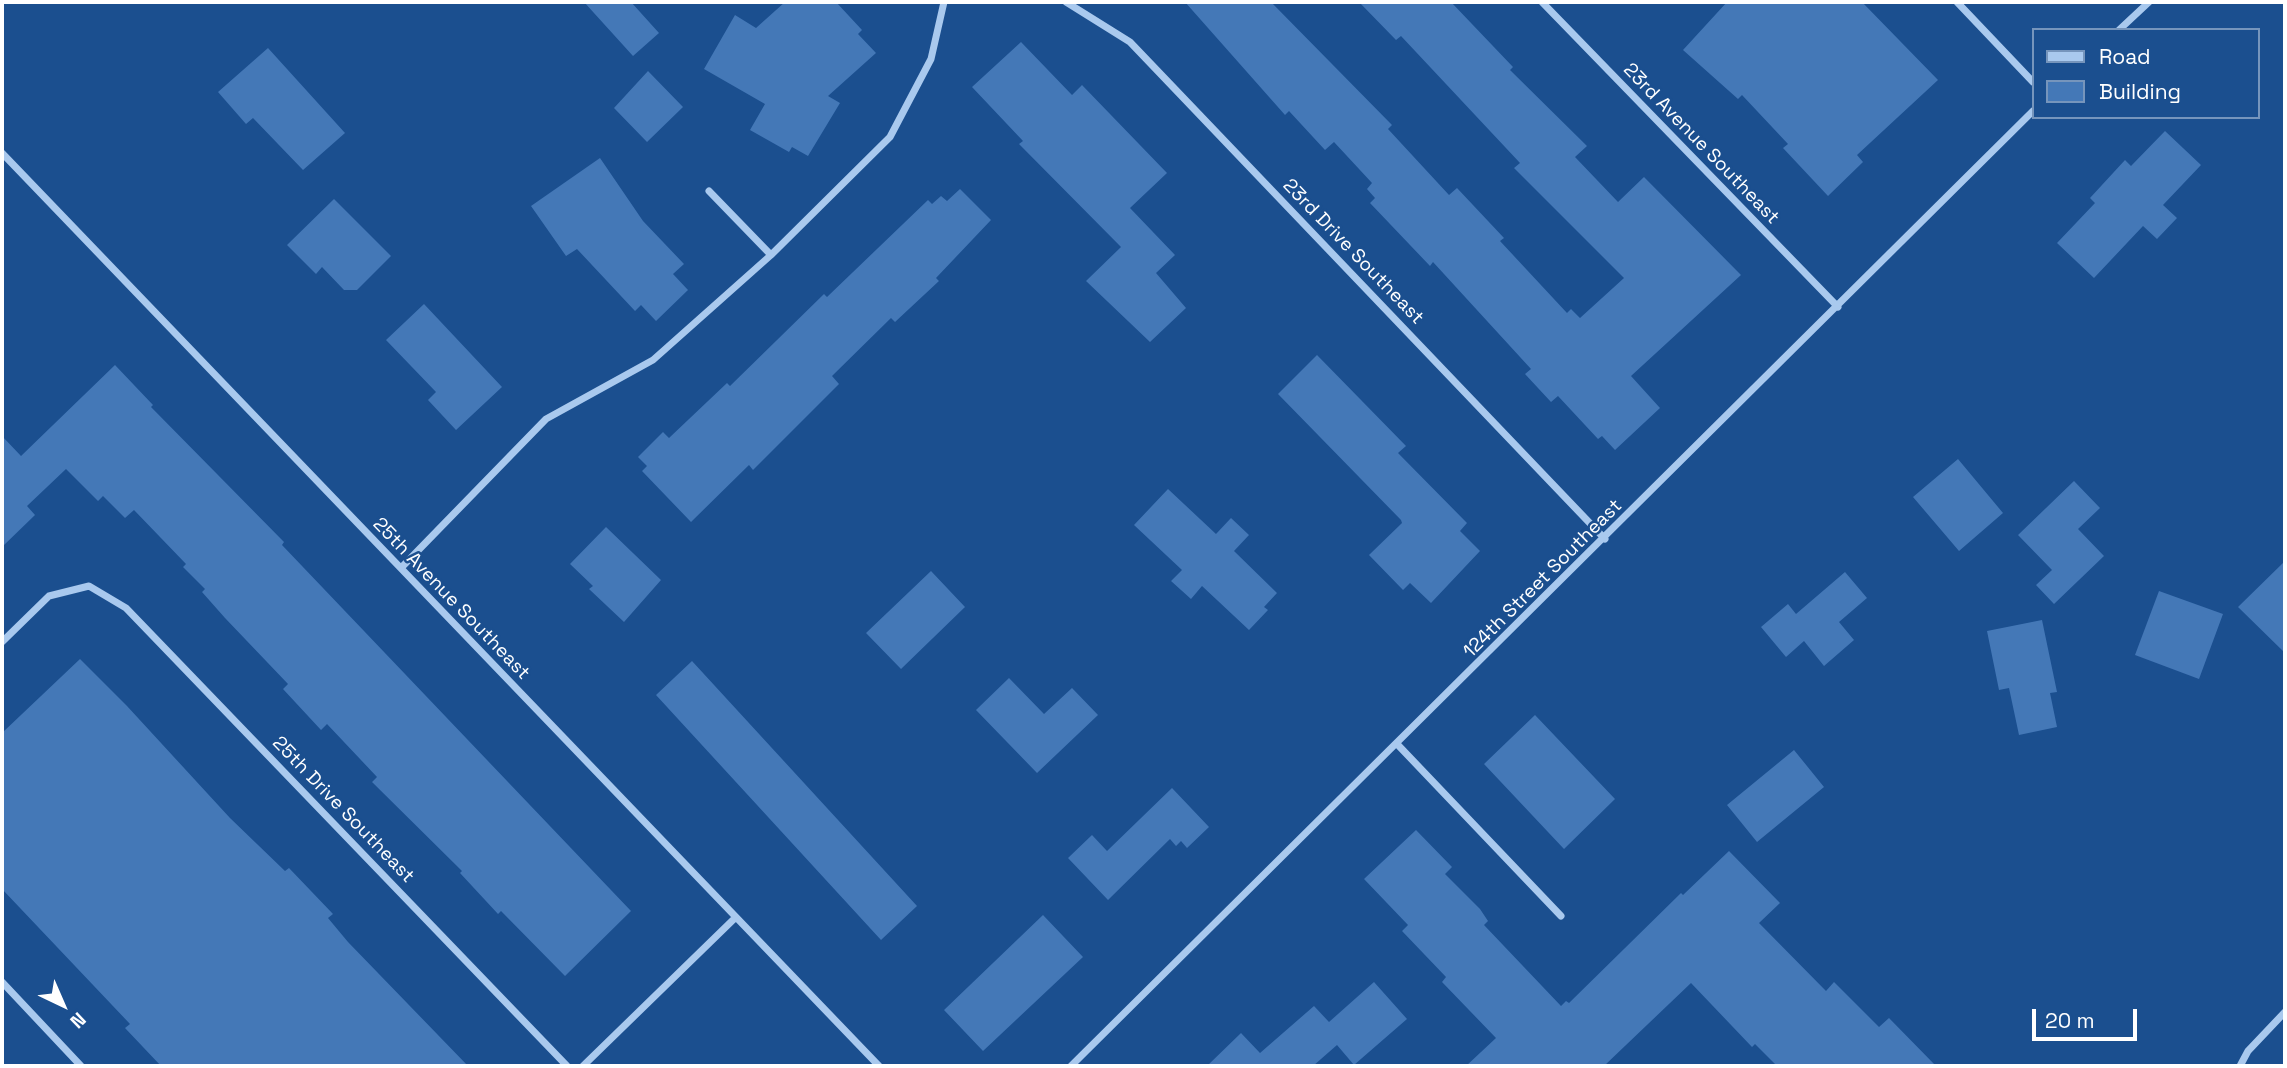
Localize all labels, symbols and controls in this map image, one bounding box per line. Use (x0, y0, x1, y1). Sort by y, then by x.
legend (2032, 28, 2259, 119)
text: Road (2099, 43, 2151, 70)
street label: 23rd Avenue Southeast (1618, 59, 1784, 229)
text: Building (2099, 78, 2181, 105)
street label: 23rd Drive Southeast (1278, 175, 1428, 329)
street label: 124th Street Southeast (1459, 495, 1627, 663)
street label: 25th Avenue Southeast (368, 513, 534, 685)
street label: 25th Drive Southeast (267, 732, 419, 888)
north arrow (28, 970, 98, 1040)
scale bar (2035, 995, 2140, 1038)
text: N (65, 1007, 91, 1034)
text: 20 m (2045, 1007, 2095, 1034)

